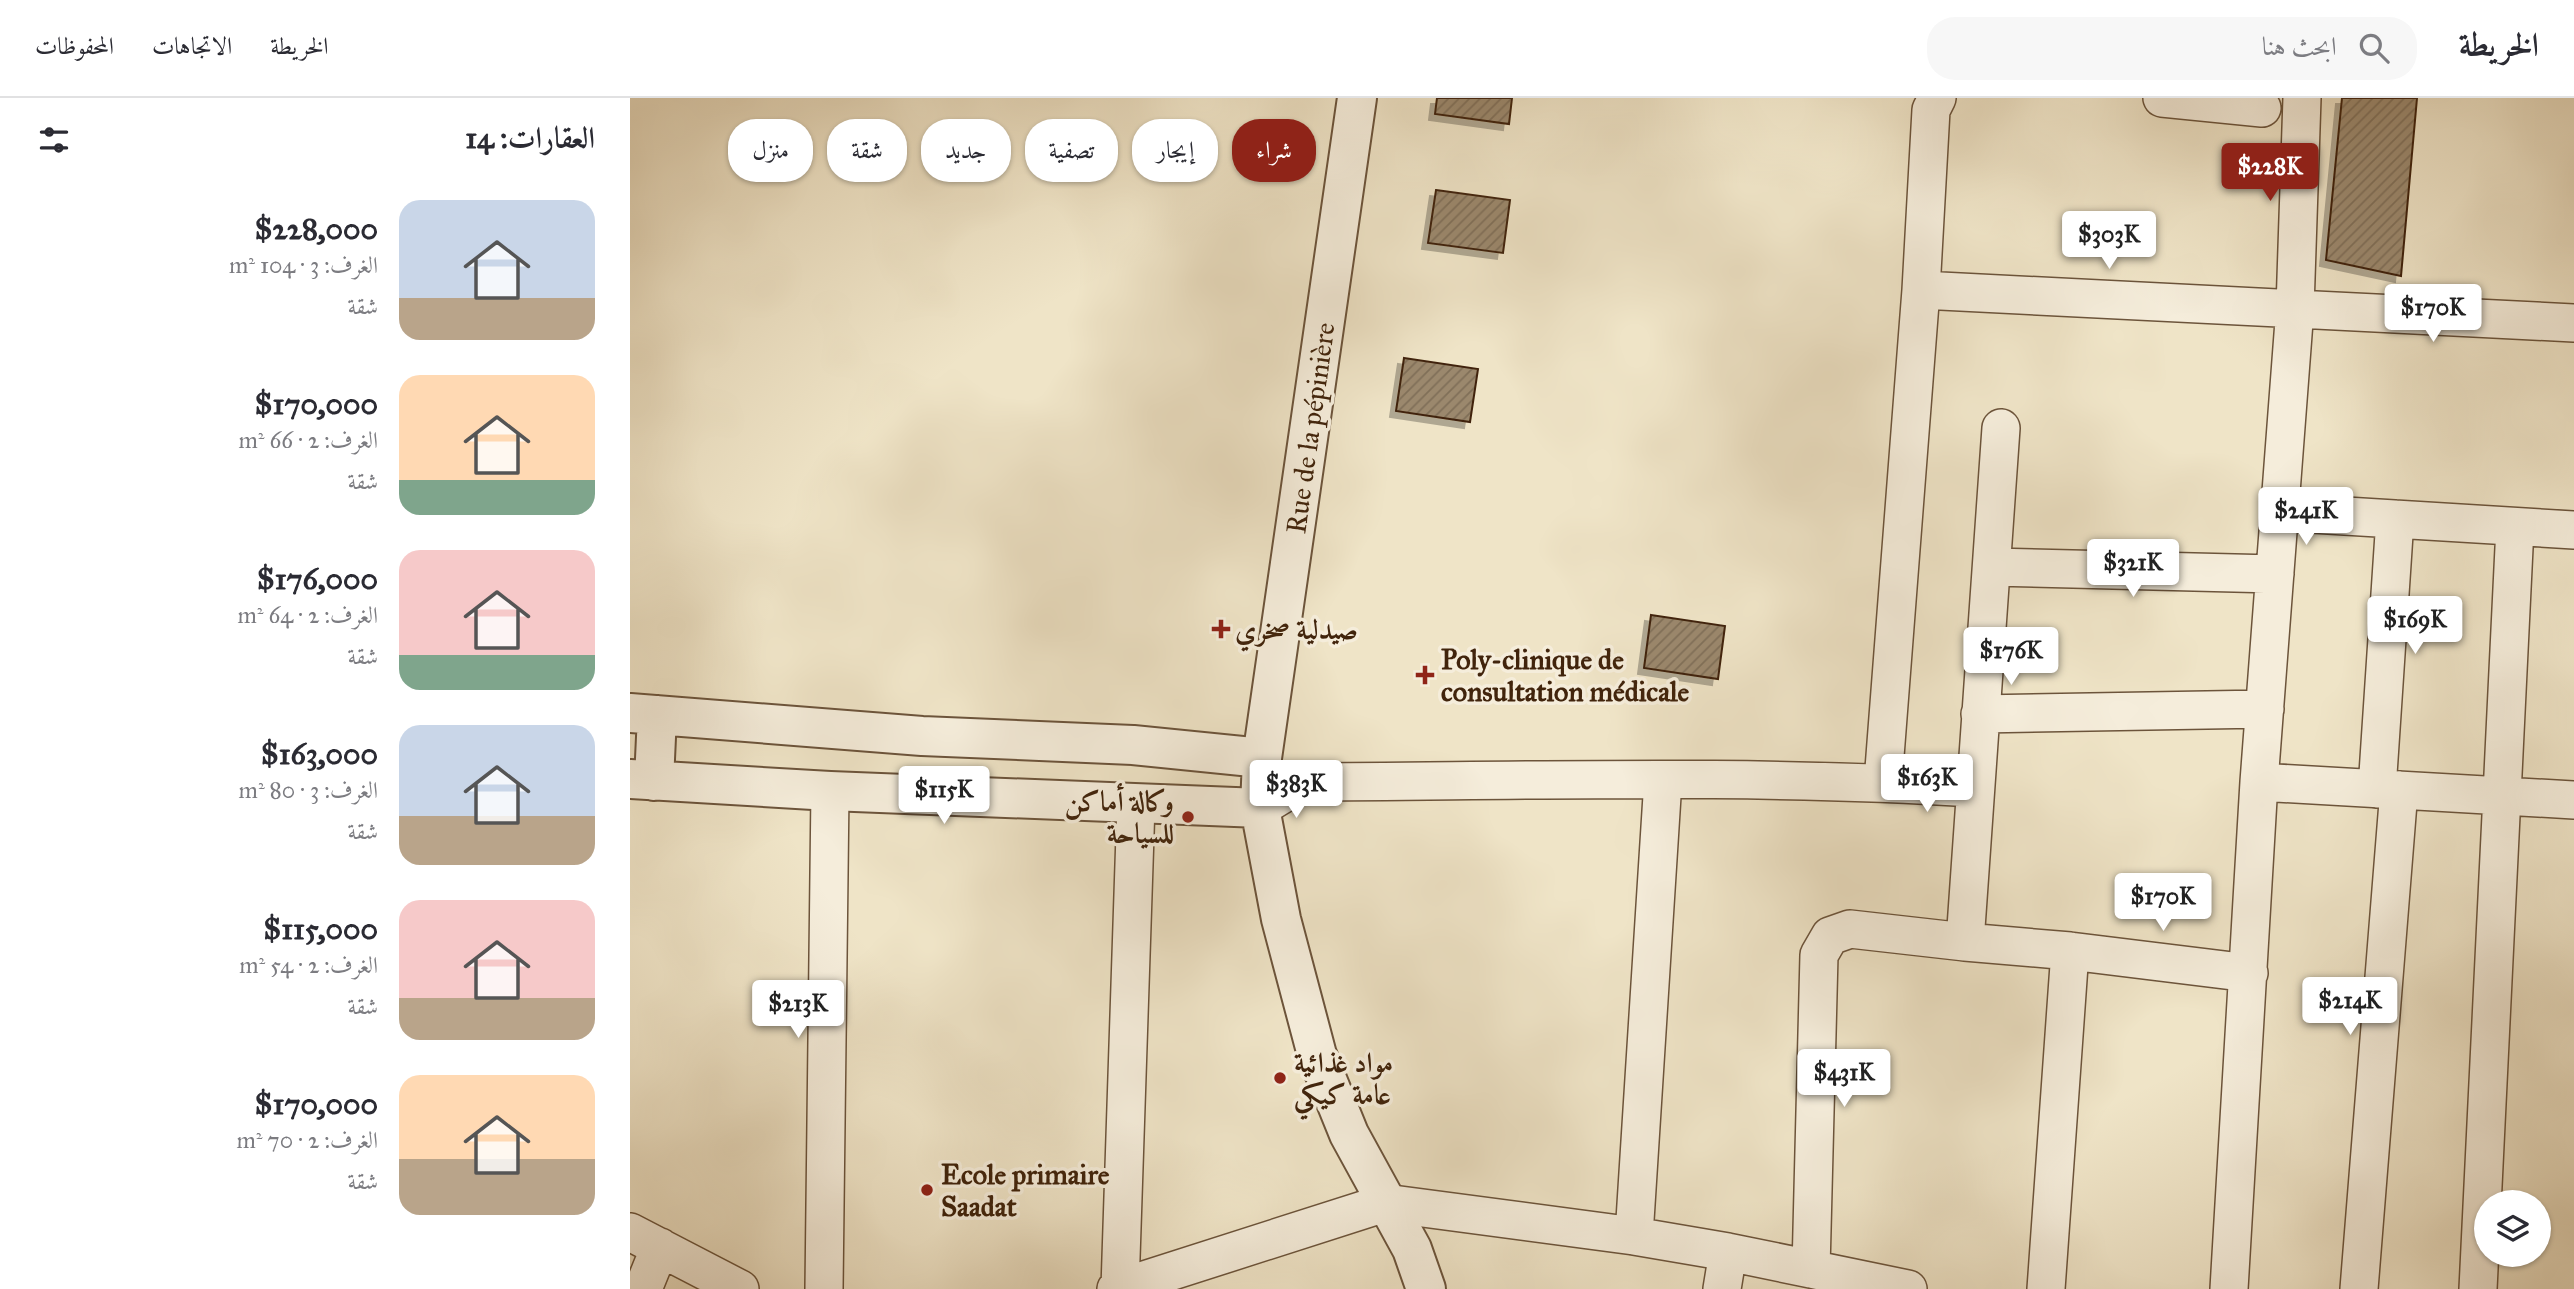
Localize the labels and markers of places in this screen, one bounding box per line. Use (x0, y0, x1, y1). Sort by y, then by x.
pin: $228K (2221, 144, 2319, 203)
pin: $303K (2060, 212, 2158, 271)
pin: $170K (2384, 285, 2482, 344)
pin: $241K (2257, 488, 2355, 547)
pin: $321K (2084, 540, 2182, 599)
pin: $169K (2366, 596, 2464, 656)
place label: صيدلية صخري (1235, 612, 1358, 652)
marker: صيدلية صخري (1213, 621, 1229, 637)
pin: $176K (1962, 628, 2060, 687)
place label: Poly-clinique de consultation médicale (1441, 642, 1689, 709)
marker: Poly-clinique de consultation médicale (1415, 665, 1435, 685)
pin: $163K (1878, 754, 1976, 814)
pin: $383K (1247, 760, 1345, 820)
pin: $115K (895, 766, 993, 826)
place label: وكالة أماكن للسياحة (1064, 782, 1174, 851)
marker: وكالة أماكن للسياحة (1180, 809, 1196, 825)
pin: $170K (2114, 874, 2212, 933)
pin: $214K (2301, 978, 2399, 1037)
pin: $213K (749, 981, 847, 1040)
place label: مواد غذائية عامة كيكي (1294, 1045, 1393, 1120)
pin: $431K (1795, 1049, 1893, 1109)
marker: مواد غذائية عامة كيكي (1272, 1070, 1288, 1086)
place label: Ecole primaire Saadat (941, 1157, 1110, 1224)
marker: Ecole primaire Saadat (919, 1182, 935, 1198)

